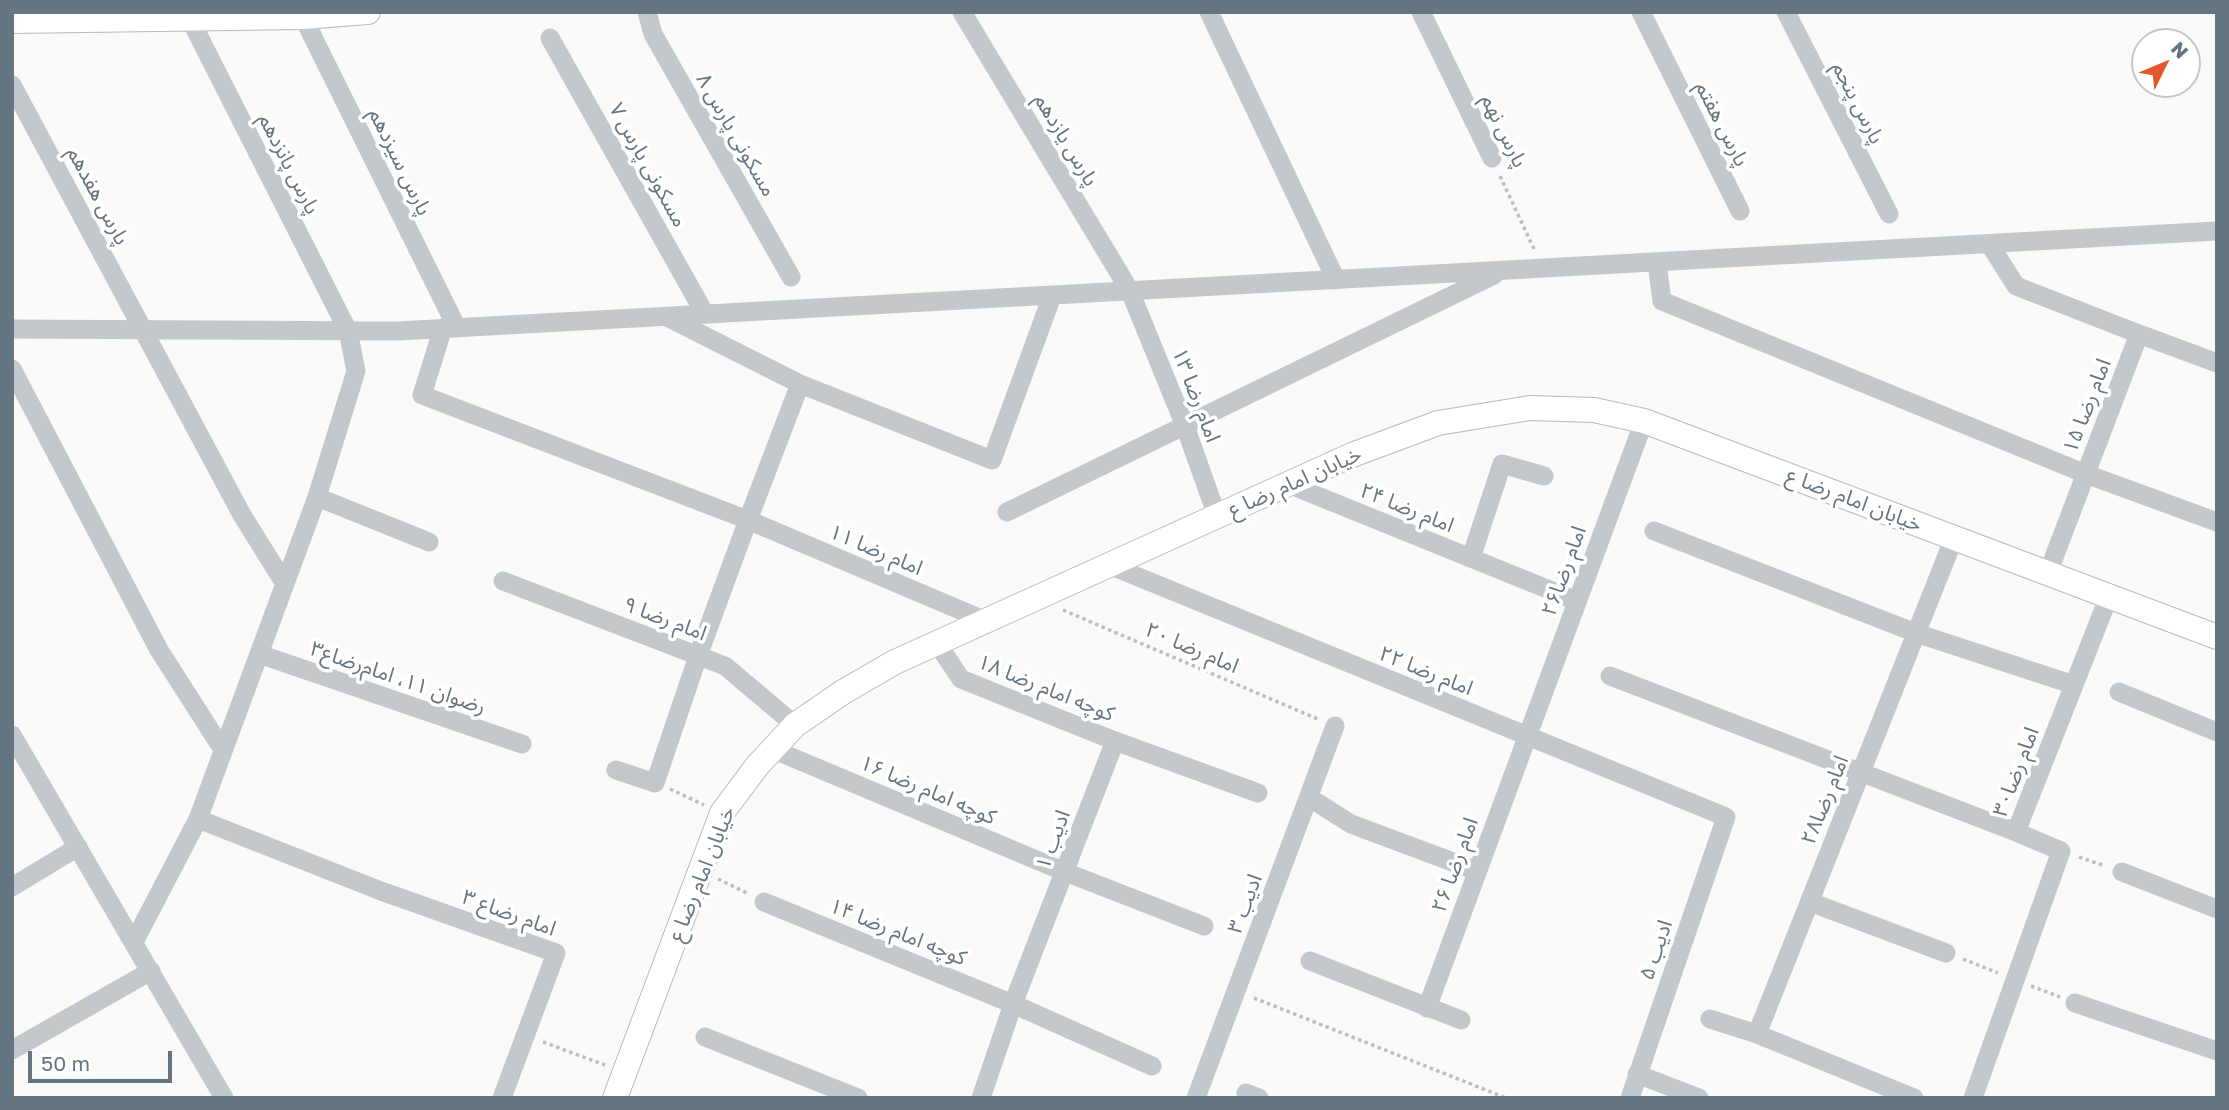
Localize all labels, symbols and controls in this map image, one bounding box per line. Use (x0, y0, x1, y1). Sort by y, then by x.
north arrow (2131, 28, 2201, 98)
text: N (2167, 37, 2194, 63)
street label: پارس‌‌ پنجم (1827, 58, 1889, 148)
street label: مسکونی پارس ۸ (691, 69, 781, 201)
street label: پارس‌‌ هفتم (1690, 77, 1754, 171)
street label: پارس‌‌ یازدهم (1029, 89, 1103, 191)
street label: پارس‌‌ نهم (1476, 90, 1532, 172)
street label: مسکونی ‌پارس ۷ (604, 99, 692, 231)
street label: پارس‌ سیزدهم (363, 104, 437, 220)
street label: پارس‌ پانزدهم (253, 109, 325, 219)
street label: پارس‌ هفدهم (62, 143, 134, 249)
street label: امام رضا ۱۳ (1167, 344, 1225, 446)
street label: ۱۵ امام رضا (2058, 355, 2116, 457)
street label: خیابان امام رضا ع (1224, 441, 1366, 523)
street label: خیابان امام رضا ع (1783, 463, 1925, 537)
street label: امام رضا ۲۴ (1356, 478, 1458, 538)
street label: امام رضا ۱۱ (826, 519, 926, 581)
street label: امام رضا۲۶ (1536, 523, 1592, 619)
street label: امام رضا ۹ (620, 592, 710, 646)
street label: امام رضا ۲۰ (1142, 617, 1242, 679)
street label: رضوان ۱۱، امام‌رضا‌ع‌۳ (307, 636, 489, 720)
street label: امام رضا ۲۲ (1375, 641, 1477, 701)
street label: کوچه امام رضا ۱۸ (974, 649, 1118, 727)
street label: امام رضا۳۰ (1987, 724, 2045, 820)
street label: کوچه امام رضا ۱۶ (856, 750, 1000, 830)
street label: امام رضا۲۸ (1796, 752, 1854, 848)
street label: خیابان امام رضا ع (663, 803, 741, 945)
street label: ادیب ۱ (1030, 807, 1076, 873)
street label: امام رضا ۲۶ (1426, 814, 1484, 916)
street label: ادیب ۳ (1222, 871, 1268, 937)
street label: امام رضا‌ع ۳ (459, 884, 559, 942)
street label: کوچه امام رضا ۱۴ (826, 893, 970, 971)
street label: ادیب ۵ (1634, 917, 1678, 983)
scale bar (32, 1036, 175, 1080)
text: 50 m (41, 1050, 90, 1076)

